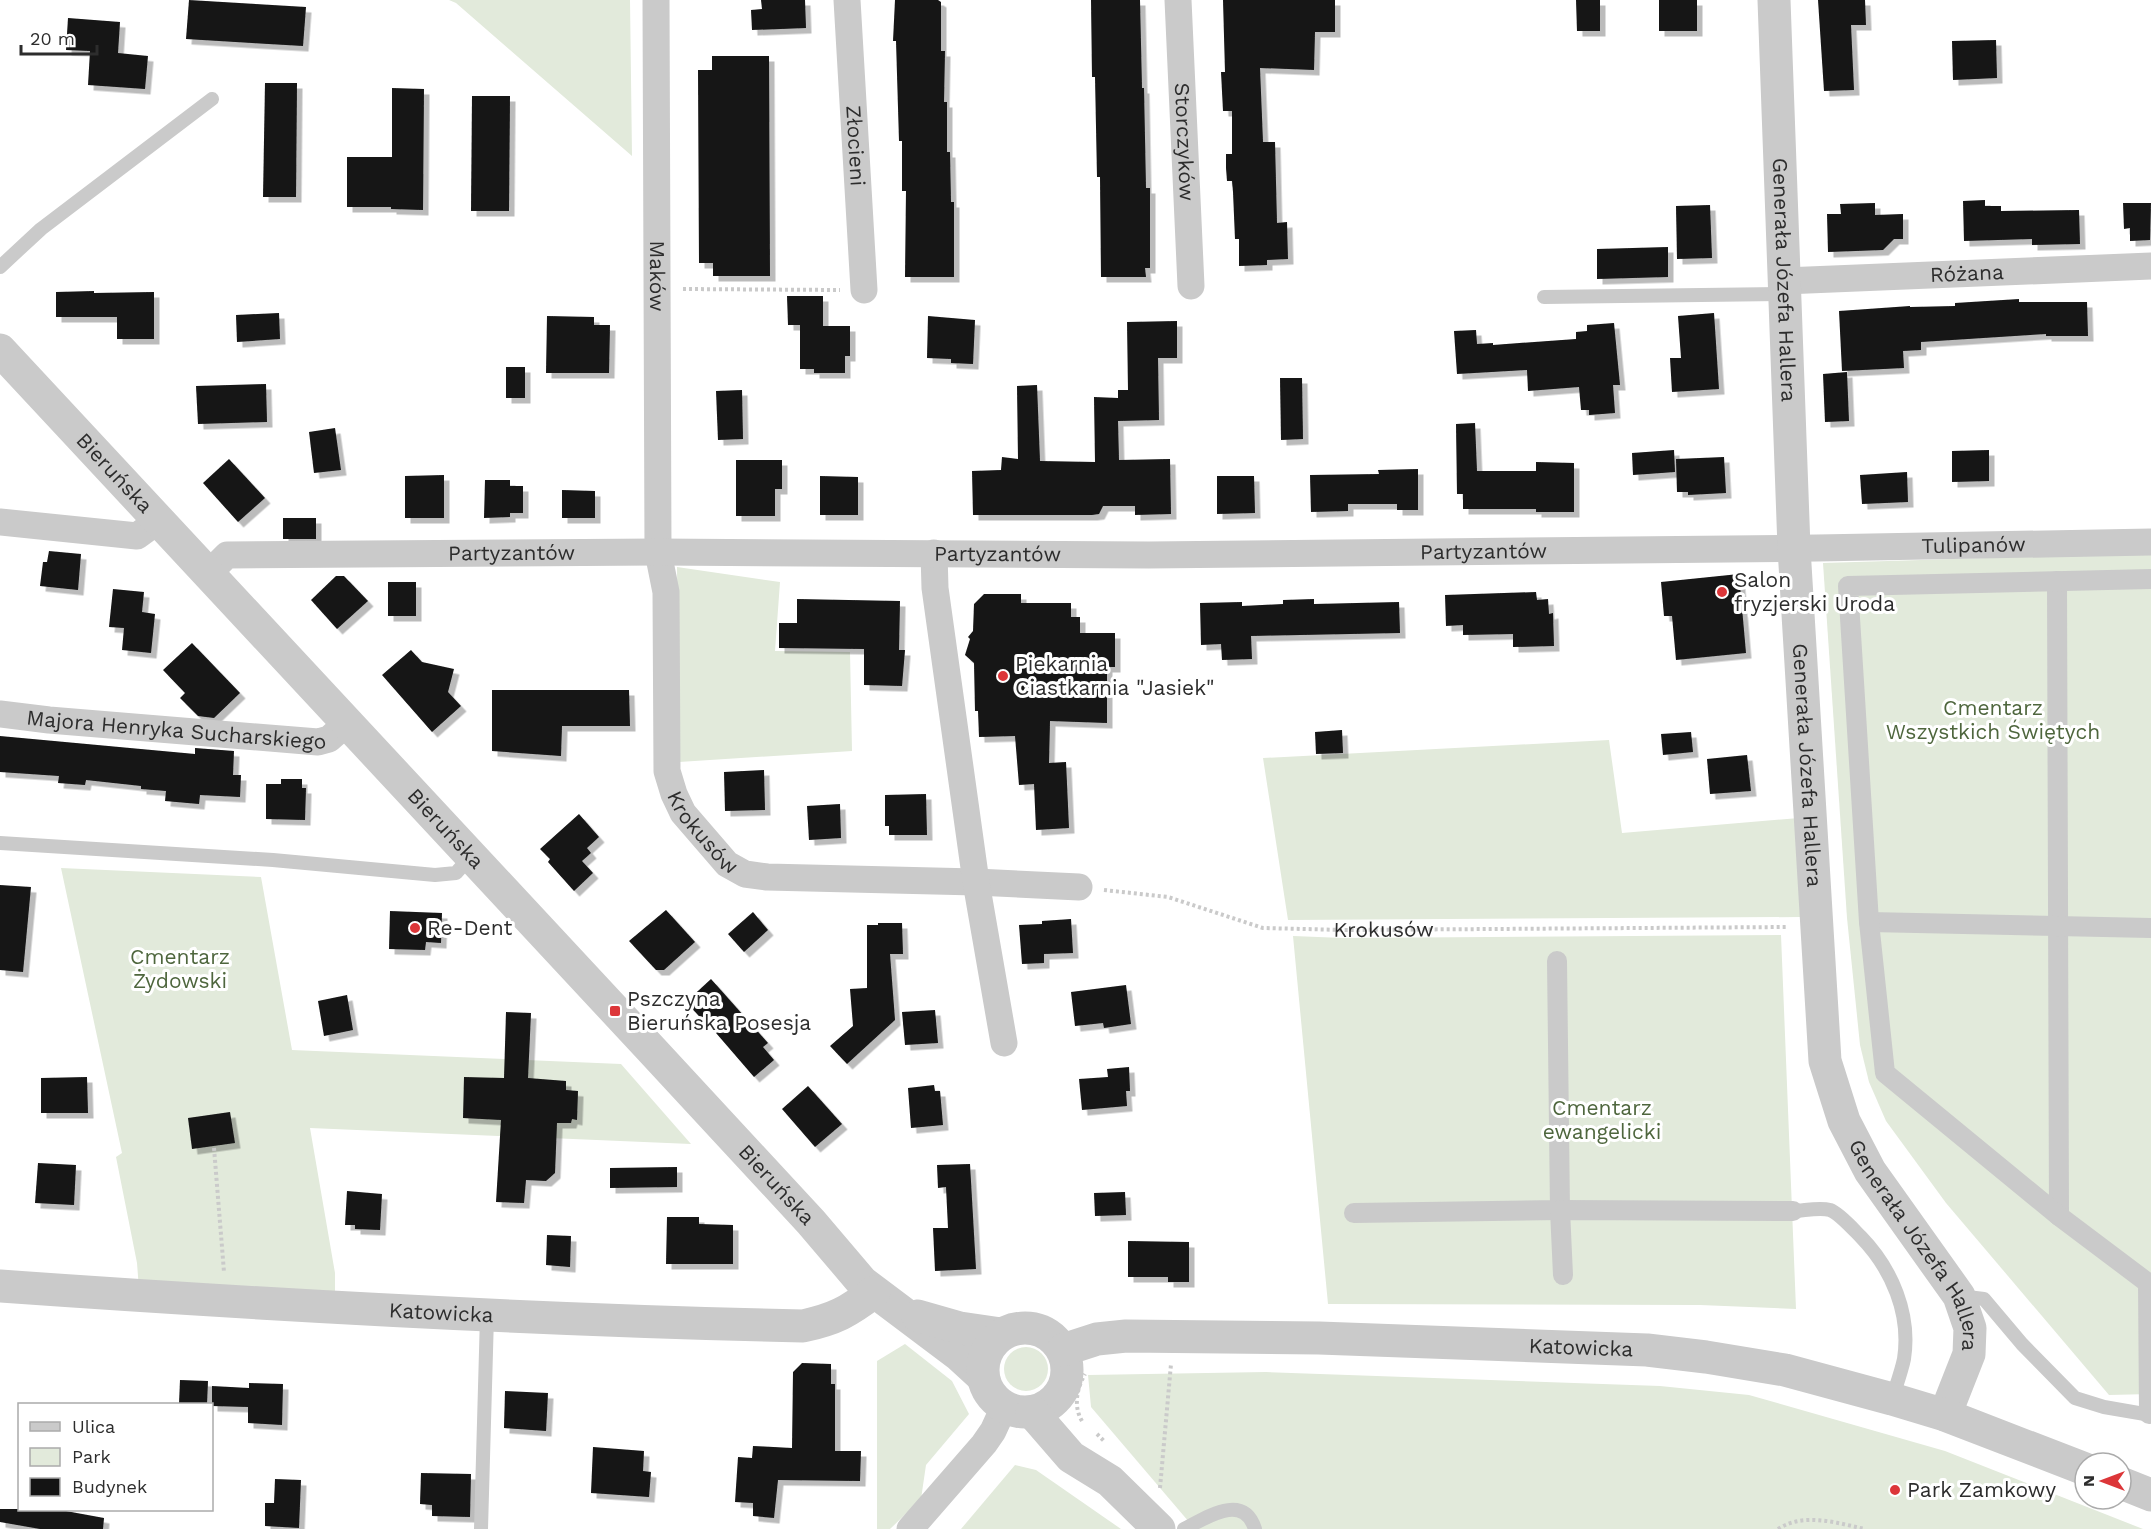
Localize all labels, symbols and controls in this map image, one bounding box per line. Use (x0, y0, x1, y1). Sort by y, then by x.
scale bar (21, 18, 98, 56)
text: 20 m (30, 28, 75, 49)
street label: Storczyków (1170, 82, 1200, 201)
street label: Złocieni (841, 105, 871, 187)
street label: Generała Józefa Hallera (1768, 157, 1802, 402)
street label: Maków (645, 240, 670, 312)
street label: Różana (1929, 259, 2004, 287)
street label: Bieruńska (71, 427, 158, 518)
street label: Tulipanów (1921, 531, 2026, 558)
street label: Partyzantów (1420, 538, 1547, 564)
street label: Partyzantów (448, 540, 575, 565)
street label: Partyzantów (934, 541, 1061, 566)
place label: Salon fryzjerski Uroda (1734, 567, 1895, 616)
marker: Salon fryzjerski Uroda (1715, 585, 1729, 599)
street label: Generała Józefa Hallera (1788, 643, 1827, 888)
place label: Piekarnia Ciastkarnia "Jasiek" (1015, 651, 1215, 700)
marker: Piekarnia Ciastkarnia "Jasiek" (996, 669, 1010, 683)
park label: Cmentarz Wszystkich Świętych (1886, 695, 2100, 744)
street label: Majora Henryka Sucharskiego (25, 704, 329, 755)
street label: Bieruńska (403, 783, 490, 874)
street label: Krokusów (662, 787, 742, 879)
place label: Re-Dent (427, 915, 513, 940)
street label: Krokusów (1333, 916, 1434, 942)
marker: Re-Dent (408, 921, 422, 935)
park label: Cmentarz Żydowski (130, 944, 230, 993)
place label: Pszczyna Bieruńska Posesja (627, 986, 811, 1035)
marker: Pszczyna Bieruńska Posesja (608, 1004, 622, 1018)
park label: Cmentarz ewangelicki (1543, 1095, 1661, 1144)
street label: Generała Józefa Hallera (1844, 1135, 1983, 1352)
street label: Bieruńska (733, 1139, 820, 1230)
street label: Katowicka (388, 1297, 494, 1327)
street label: Katowicka (1528, 1333, 1634, 1361)
legend (18, 1403, 213, 1511)
text: Ulica (72, 1416, 115, 1437)
text: Park (72, 1446, 111, 1467)
north arrow (2073, 1451, 2133, 1511)
text: N (2079, 1475, 2098, 1487)
text: Budynek (72, 1476, 147, 1497)
place label: Park Zamkowy (1907, 1477, 2056, 1502)
marker: Park Zamkowy (1888, 1483, 1902, 1497)

